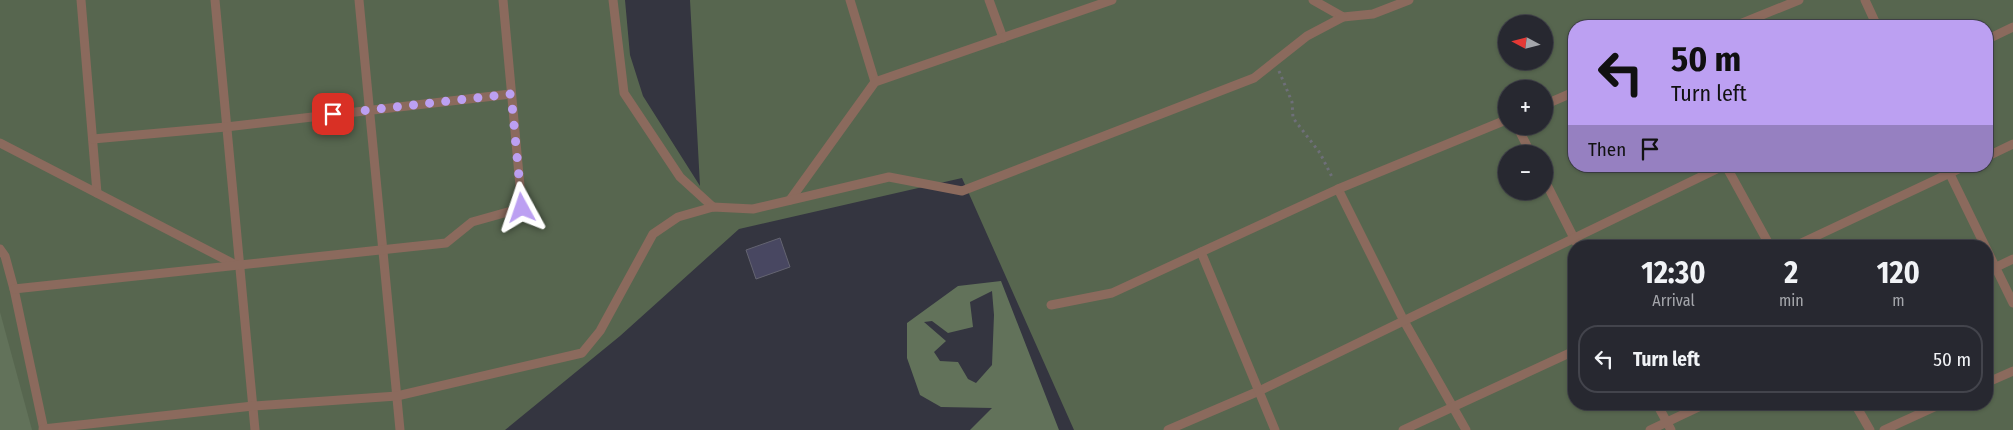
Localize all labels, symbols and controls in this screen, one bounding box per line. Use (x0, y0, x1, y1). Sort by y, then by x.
north arrow (1498, 15, 1552, 70)
map controls (1498, 15, 1553, 200)
text: 50 m (1671, 38, 1741, 80)
icon: left (1588, 40, 1653, 105)
button: + (1498, 80, 1553, 135)
text: Turn left (1671, 80, 1747, 107)
pin (312, 93, 354, 135)
icon: arrive (319, 100, 347, 128)
icon: arrive (1636, 135, 1664, 163)
text: Then (1588, 138, 1626, 161)
button: − (1498, 145, 1553, 200)
position arrow (495, 181, 547, 233)
text: 12:30 (1641, 255, 1706, 291)
text: 2 (1784, 255, 1798, 291)
text: 120 (1877, 255, 1920, 291)
text: Arrival (1652, 291, 1695, 310)
text: min (1779, 291, 1804, 310)
text: m (1892, 291, 1904, 310)
icon: left (1590, 345, 1618, 373)
text: Turn left (1633, 348, 1700, 371)
text: 50 m (1933, 348, 1971, 371)

